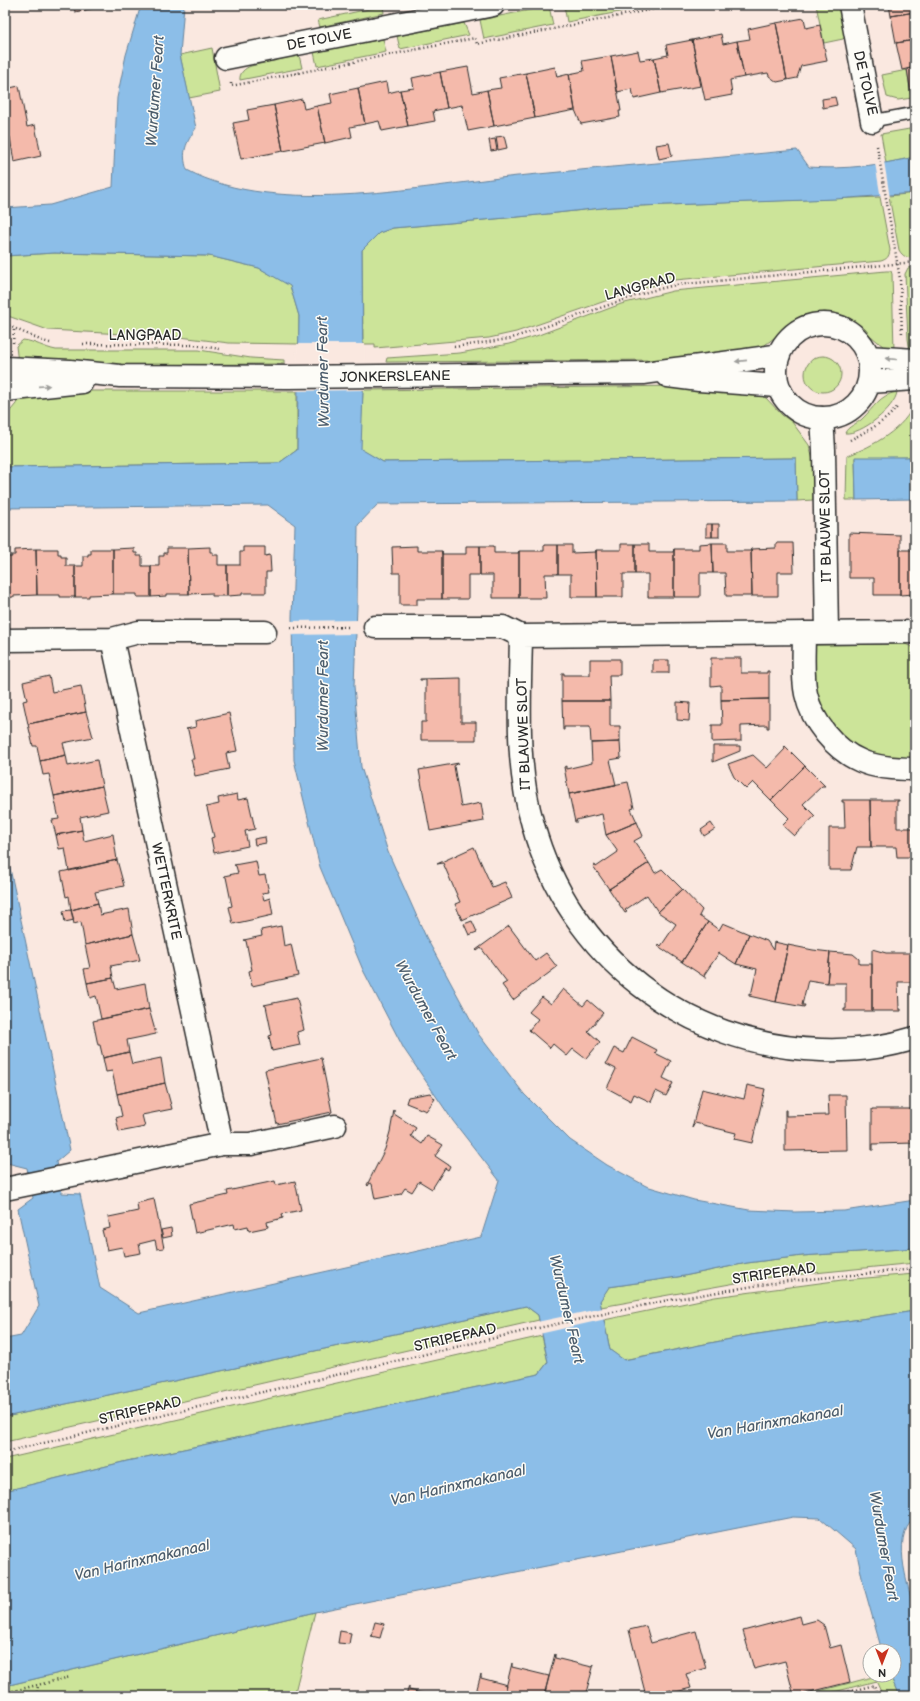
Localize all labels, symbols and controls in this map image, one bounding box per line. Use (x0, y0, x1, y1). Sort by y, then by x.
street label: DE TOLVE (285, 25, 353, 54)
water label: Wurdumer Feart (142, 35, 169, 147)
street label: DE TOLVE (850, 49, 881, 117)
street label: LANGPAAD (603, 269, 678, 304)
water label: Wurdumer Feart (313, 316, 334, 428)
street label: LANGPAAD (109, 327, 181, 344)
one-way arrow (885, 355, 897, 362)
one-way arrow (734, 358, 747, 364)
street label: JONKERSLEANE (339, 367, 451, 386)
one-way arrow (38, 383, 50, 390)
street label: IT BLAUWE SLOT (816, 469, 835, 582)
water label: Wurdumer Feart (314, 640, 333, 752)
street label: IT BLAUWE SLOT (513, 677, 534, 791)
street label: WETTERKRITE (148, 841, 185, 941)
water label: Wurdumer Feart (390, 957, 461, 1064)
water label: Wurdumer Feart (545, 1253, 588, 1366)
street label: STRIPEPAAD (731, 1259, 817, 1288)
street label: STRIPEPAAD (412, 1320, 498, 1355)
street label: STRIPEPAAD (97, 1393, 183, 1428)
water label: Van Harinxmakanaal (705, 1401, 845, 1444)
water label: Van Harinxmakanaal (389, 1461, 528, 1510)
water label: Wurdumer Feart (864, 1490, 903, 1603)
water label: Van Harinxmakanaal (73, 1536, 212, 1585)
north arrow (862, 1643, 902, 1683)
text: N (878, 1666, 886, 1679)

